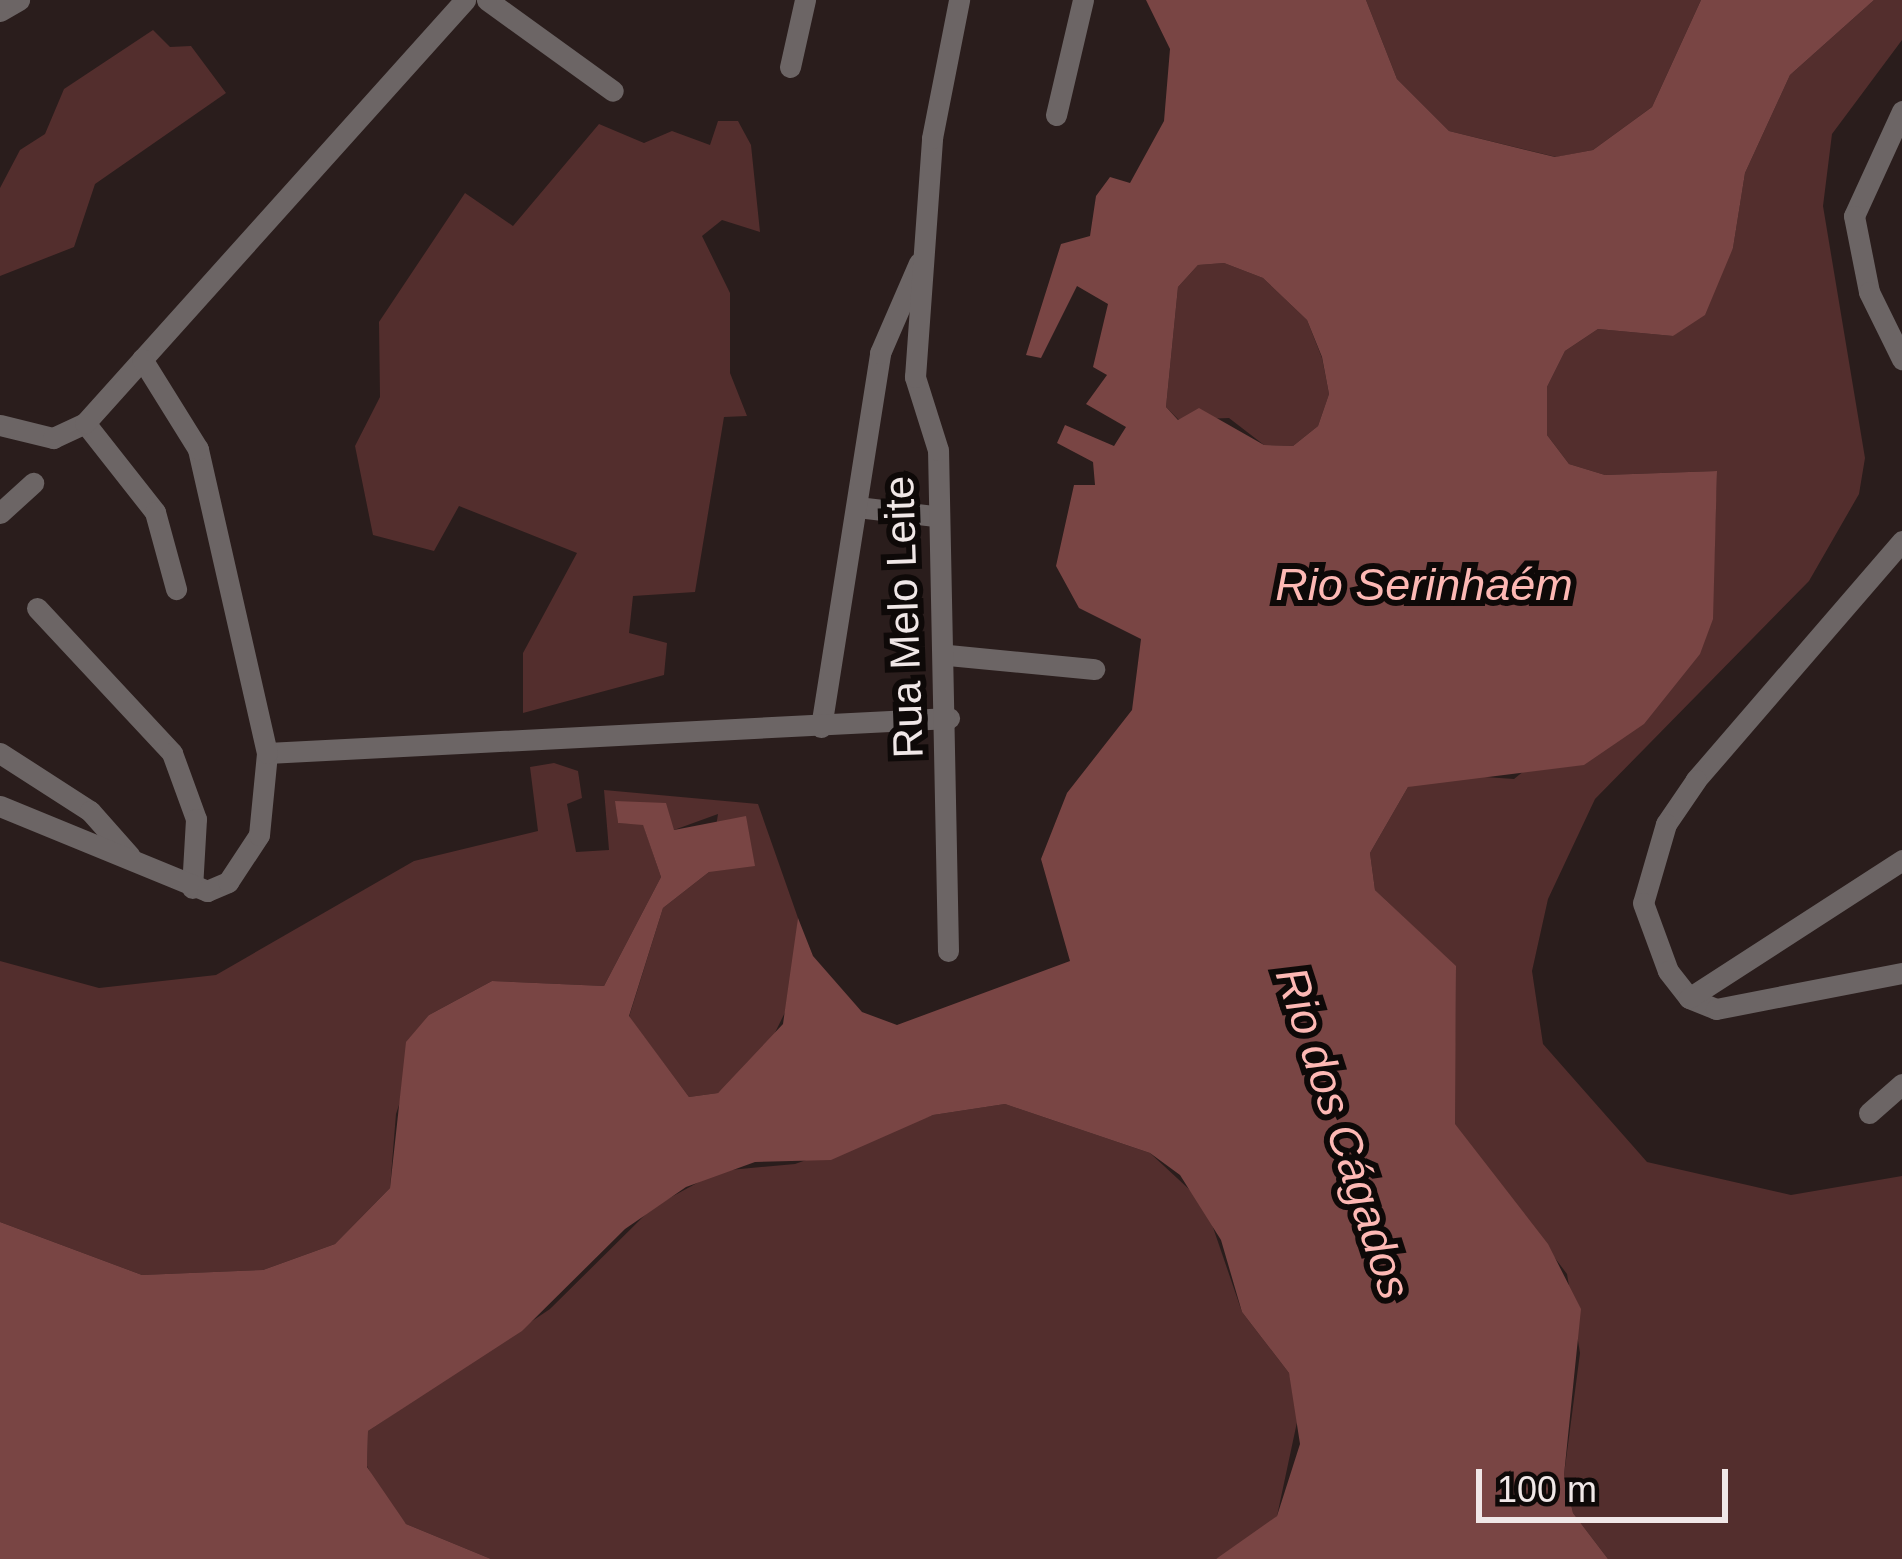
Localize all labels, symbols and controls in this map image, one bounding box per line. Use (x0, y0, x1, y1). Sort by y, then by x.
street label: Rua Melo Leite (874, 475, 934, 759)
water label: Rio Serinhaém (1275, 558, 1573, 612)
water label: Rio dos Cágados (1264, 960, 1422, 1306)
scale bar (1482, 1445, 1734, 1519)
text: 100 m (1497, 1469, 1597, 1510)

